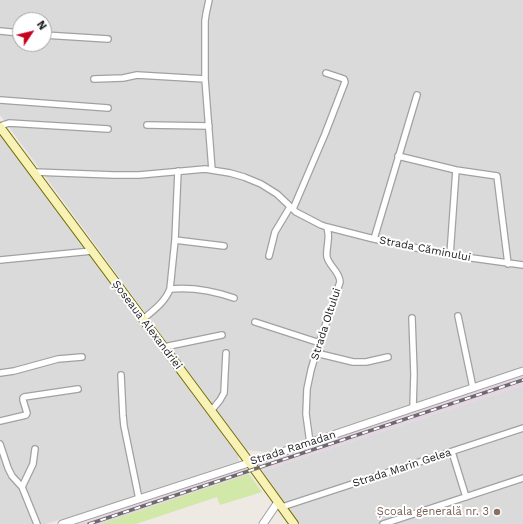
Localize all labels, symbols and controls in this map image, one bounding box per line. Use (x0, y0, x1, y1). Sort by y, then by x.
north arrow (12, 12, 52, 52)
text: N (34, 18, 49, 32)
street label: Strada Căminului (378, 234, 472, 264)
street label: Șoseaua Alexandriei (109, 278, 185, 372)
street label: Strada Oltului (308, 286, 344, 362)
street label: Strada Ramadan (249, 428, 337, 468)
street label: Strada Marin Gelea (351, 446, 453, 490)
place label: Școala generală nr. 3 (377, 505, 489, 519)
marker: Școala generală nr. 3 (492, 507, 502, 517)

